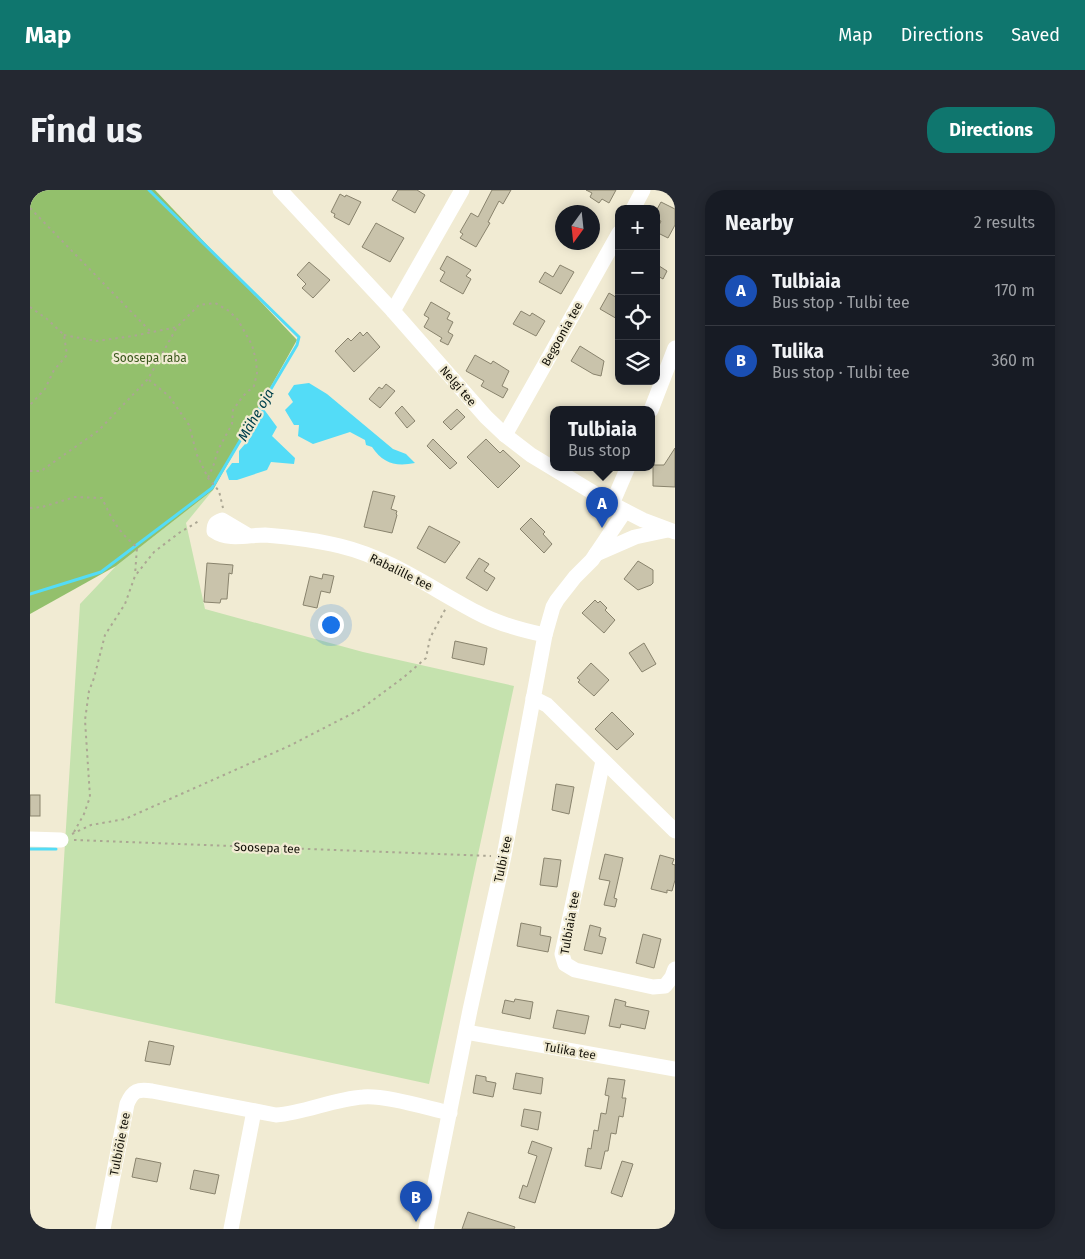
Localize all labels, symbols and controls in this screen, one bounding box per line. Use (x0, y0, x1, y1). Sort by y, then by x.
text: Map (25, 21, 71, 49)
text: Map (838, 24, 873, 46)
text: Directions (901, 24, 983, 46)
text: Saved (1011, 24, 1060, 46)
button: Directions (927, 107, 1055, 153)
text: Find us (30, 109, 142, 151)
north arrow (555, 205, 600, 250)
map controls (615, 205, 660, 385)
button: + (615, 205, 660, 250)
text: Nearby (725, 210, 793, 236)
text: 2 results (974, 213, 1035, 232)
button: − (615, 250, 660, 295)
text: Tulbiaia (772, 270, 841, 293)
text: A (736, 281, 746, 300)
text: 170 m (994, 281, 1035, 300)
text: Bus stop · Tulbi tee (772, 293, 910, 312)
button: locate (615, 295, 660, 340)
street label: Begoonia tee (539, 299, 585, 369)
button: layers (615, 340, 660, 385)
text: Tulika (772, 340, 824, 363)
park label: Soosepa raba (113, 351, 187, 365)
text: B (736, 351, 746, 370)
text: 360 m (992, 351, 1035, 370)
street label: Nelgi tee (437, 363, 479, 409)
text: Bus stop · Tulbi tee (772, 363, 910, 382)
water label: Mähe oja (234, 386, 278, 444)
popup (550, 406, 655, 471)
text: Tulbiaia (568, 418, 637, 441)
text: Bus stop (568, 441, 631, 460)
pin: A (586, 487, 618, 528)
street label: Rabalille tee (367, 551, 435, 593)
your location (318, 612, 344, 638)
street label: Tulbi tee (491, 834, 515, 884)
street label: Soosepa tee (233, 840, 301, 856)
street label: Tulbiaia tee (558, 890, 582, 956)
street label: Tulika tee (543, 1040, 597, 1062)
street label: Tulbiõie tee (107, 1111, 133, 1177)
pin: B (400, 1181, 432, 1222)

